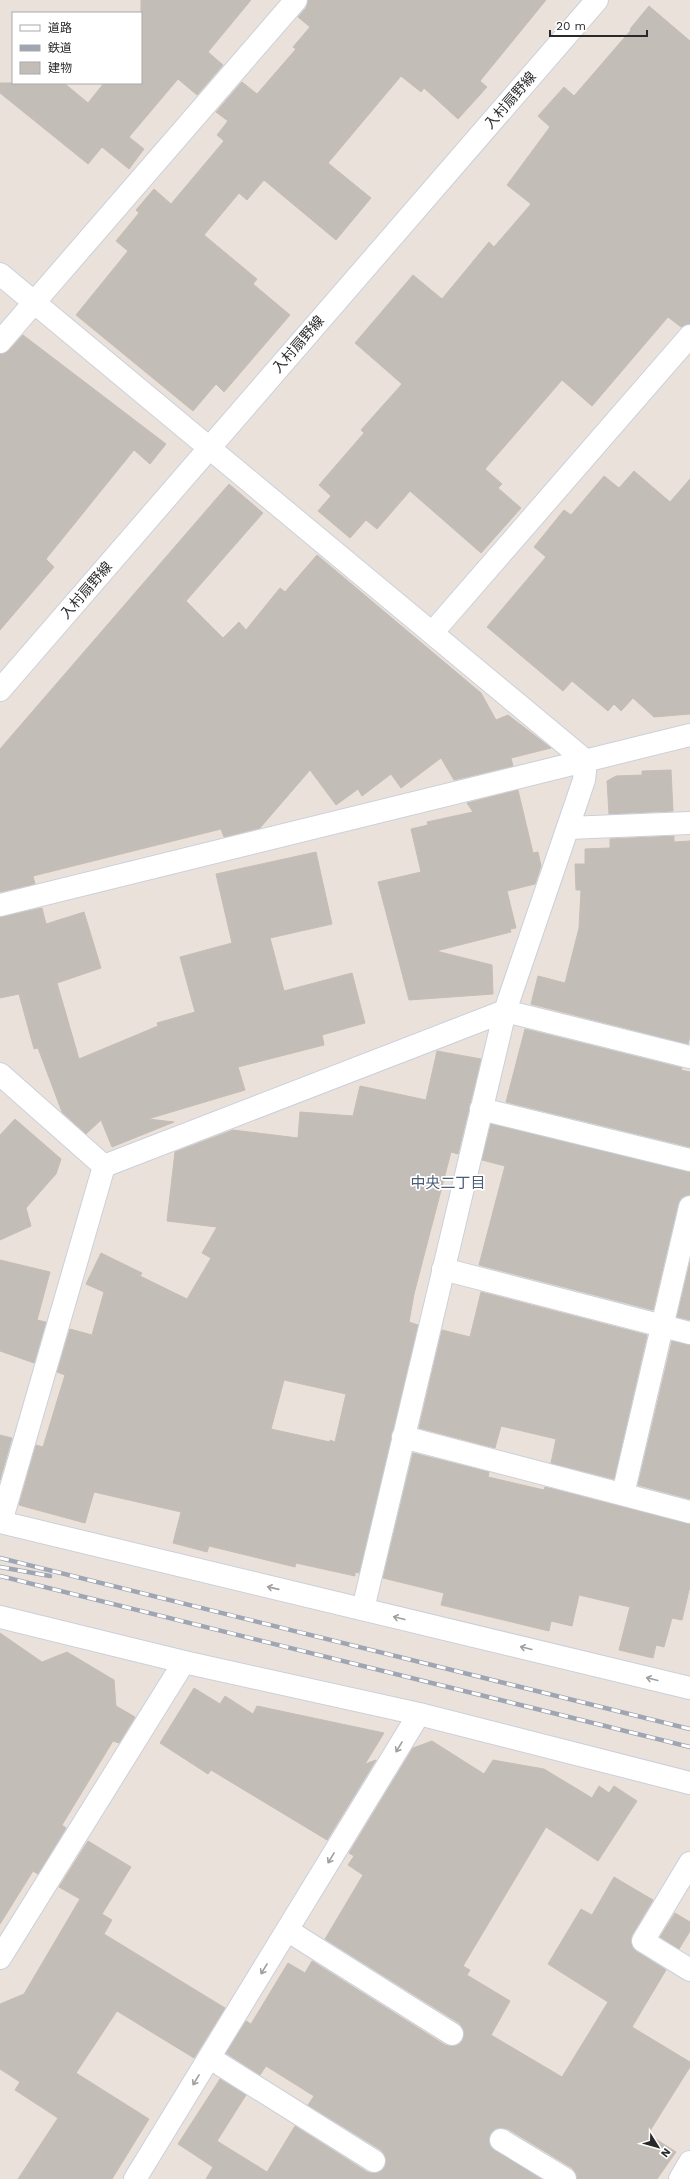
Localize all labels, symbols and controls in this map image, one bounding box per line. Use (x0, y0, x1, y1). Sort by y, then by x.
legend (12, 12, 142, 84)
scale bar (550, 12, 647, 38)
text: 20 m (556, 19, 586, 33)
text: 道路 (48, 21, 72, 35)
text: 鉄道 (48, 41, 72, 55)
text: 建物 (48, 61, 72, 75)
street label: 入村扇野線 (481, 68, 539, 132)
street label: 入村扇野線 (269, 312, 327, 376)
street label: 入村扇野線 (57, 558, 115, 622)
district label: 中央二丁目 (410, 1174, 486, 1192)
one-way arrow (267, 1583, 280, 1591)
one-way arrow (393, 1613, 406, 1621)
one-way arrow (519, 1644, 532, 1652)
one-way arrow (646, 1674, 659, 1682)
one-way arrow (395, 1741, 403, 1752)
one-way arrow (327, 1852, 335, 1864)
one-way arrow (259, 1963, 267, 1975)
one-way arrow (192, 2074, 200, 2085)
north arrow (638, 2127, 678, 2167)
text: N (658, 2146, 673, 2160)

